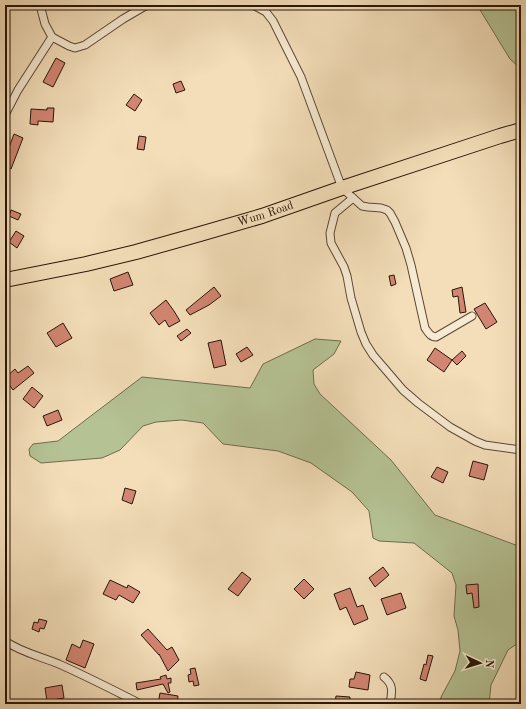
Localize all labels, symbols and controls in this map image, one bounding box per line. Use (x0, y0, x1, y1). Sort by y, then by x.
street label: Wum Road (236, 199, 295, 229)
north arrow (460, 643, 500, 683)
text: N (483, 659, 494, 669)

